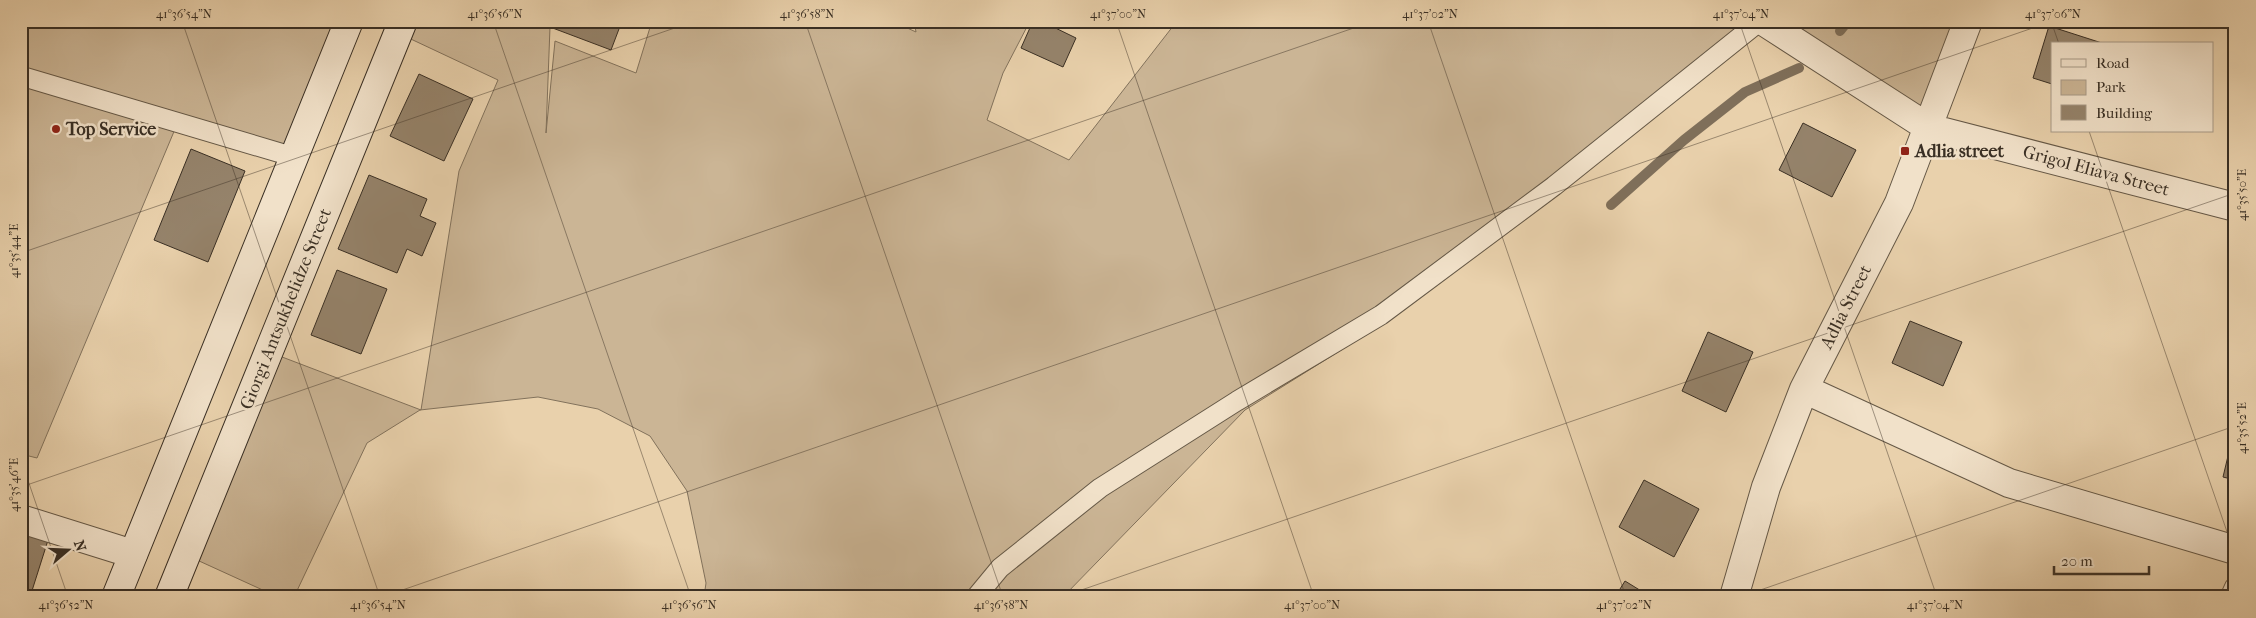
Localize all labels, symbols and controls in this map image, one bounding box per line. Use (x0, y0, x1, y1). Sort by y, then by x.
text: 41°36'54"N (156, 7, 212, 21)
text: 41°36'56"N (467, 7, 523, 21)
text: 41°36'58"N (780, 7, 834, 21)
text: 41°37'00"N (1090, 7, 1146, 21)
text: 41°37'02"N (1402, 7, 1458, 21)
text: 41°37'04"N (1713, 7, 1769, 21)
text: 41°37'06"N (2025, 7, 2081, 21)
legend (2051, 42, 2214, 132)
text: Road (2096, 54, 2130, 72)
text: Park (2096, 78, 2126, 96)
text: Building (2096, 104, 2153, 122)
place label: Top Service (65, 119, 156, 140)
marker: Top Service (50, 123, 62, 135)
place label: Adlia street (1914, 141, 2004, 162)
street label: Grigol Eliava Street (2020, 141, 2172, 201)
marker: Adlia street (1899, 145, 1911, 157)
text: 41°35'50"E (2235, 169, 2249, 221)
street label: Giorgi Antsukhelidze Street (236, 205, 336, 413)
text: 41°35'44"E (7, 224, 21, 278)
street label: Adlia Street (1815, 261, 1876, 353)
text: 41°35'52"E (2235, 402, 2249, 454)
text: 41°35'46"E (7, 458, 21, 512)
north arrow (42, 526, 92, 576)
text: N (70, 538, 90, 554)
scale bar (2054, 543, 2148, 575)
text: 20 m (2061, 552, 2093, 570)
text: 41°36'52"N (39, 598, 93, 612)
text: 41°36'54"N (350, 598, 406, 612)
text: 41°36'56"N (661, 598, 717, 612)
text: 41°36'58"N (974, 598, 1028, 612)
text: 41°37'00"N (1284, 598, 1340, 612)
text: 41°37'02"N (1596, 598, 1652, 612)
text: 41°37'04"N (1907, 598, 1963, 612)

